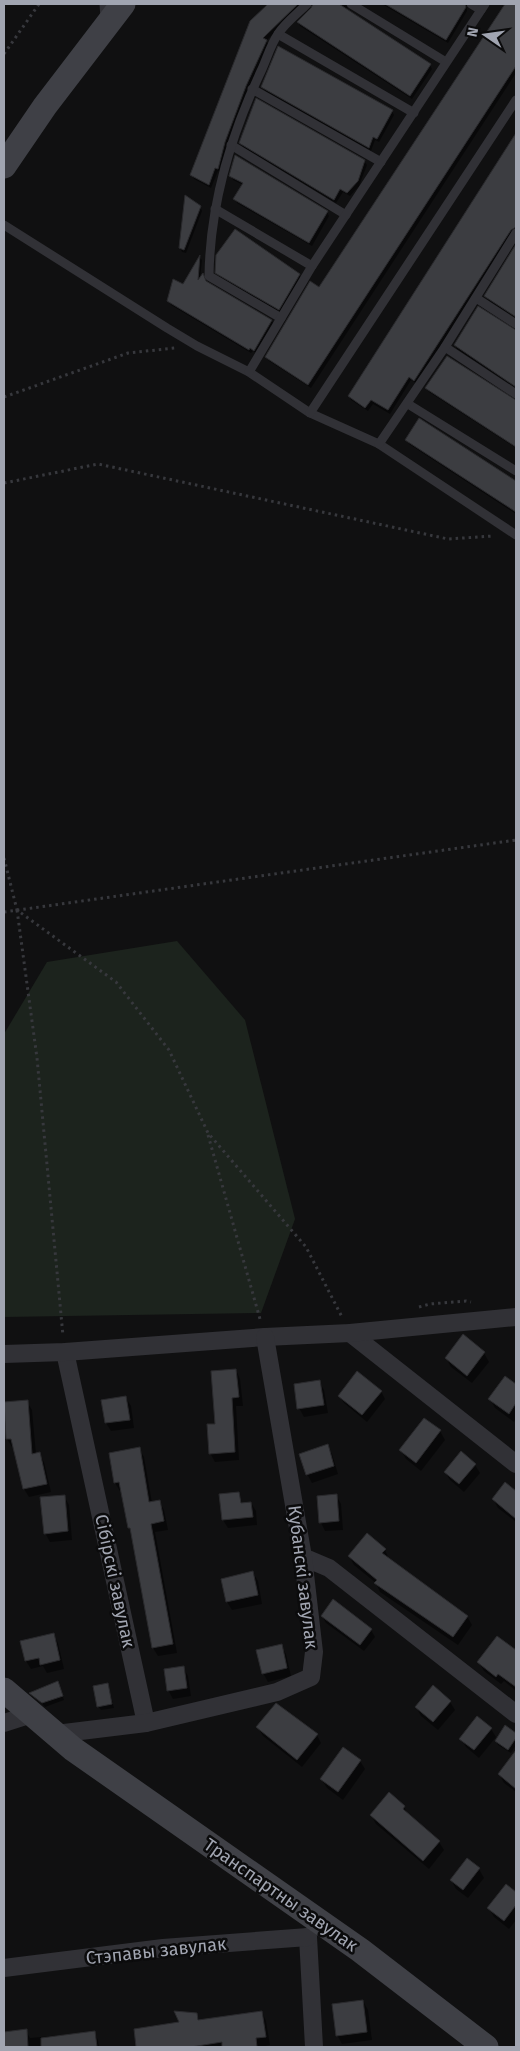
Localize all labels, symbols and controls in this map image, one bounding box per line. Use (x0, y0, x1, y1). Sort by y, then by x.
north arrow (460, 10, 510, 60)
text: N (463, 26, 482, 39)
street label: Кубанскі завулак (283, 1504, 323, 1651)
street label: Сібірскі завулак (90, 1512, 140, 1650)
street label: Транспартны завулак (200, 1834, 363, 1957)
street label: Стэпавы завулак (85, 1933, 228, 1969)

